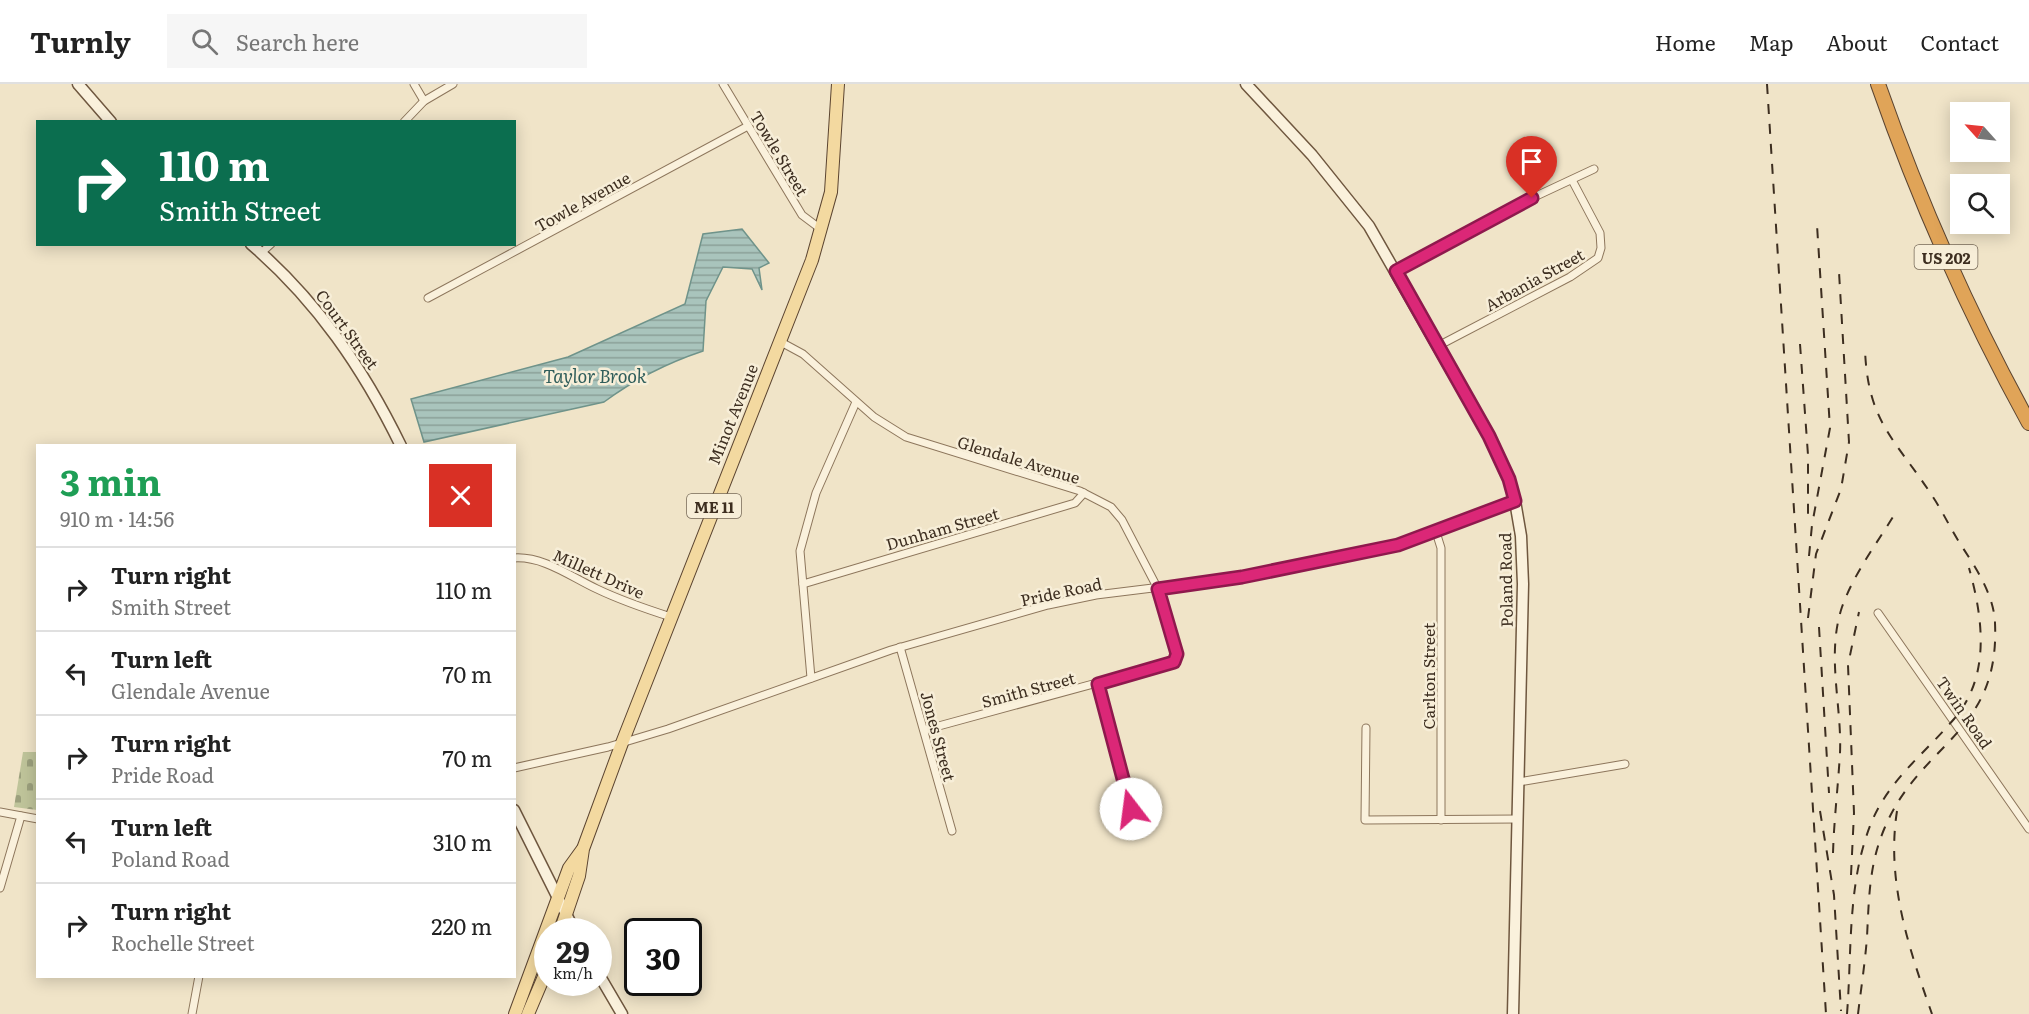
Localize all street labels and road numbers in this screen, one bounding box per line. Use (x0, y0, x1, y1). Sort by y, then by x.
street label: Towle Street (745, 106, 815, 201)
street label: Towle Avenue (530, 165, 634, 237)
street label: Arbania Street (1480, 241, 1589, 316)
road number: US 202 (1914, 245, 1978, 269)
street label: Court Street (311, 284, 386, 374)
street label: Minot Avenue (701, 360, 763, 468)
street label: Glendale Avenue (955, 429, 1083, 489)
road number: ME 11 (687, 494, 741, 518)
street label: Dunham Street (883, 500, 1002, 556)
street label: Poland Road (1492, 532, 1518, 628)
street label: Millett Drive (549, 542, 649, 604)
street label: Pride Road (1018, 571, 1104, 611)
street label: Carlton Street (1416, 622, 1440, 730)
street label: Smith Street (979, 665, 1078, 713)
street label: Twin Road (1931, 671, 1999, 753)
street label: Jones Street (915, 688, 963, 784)

